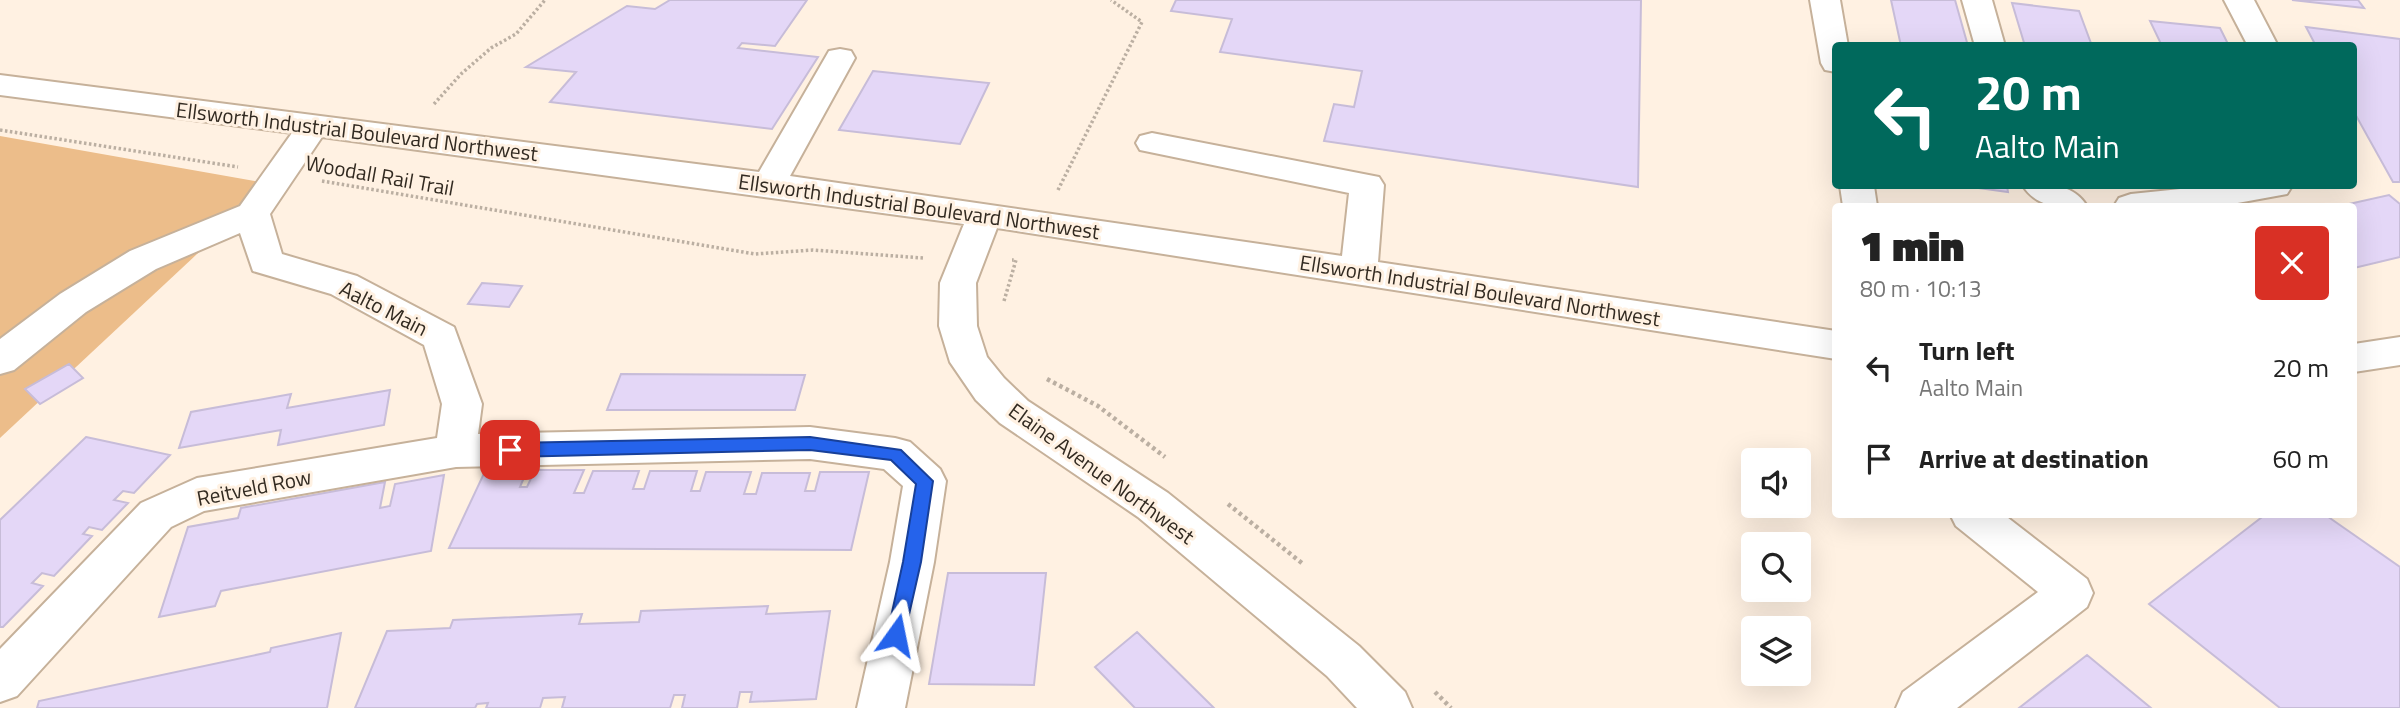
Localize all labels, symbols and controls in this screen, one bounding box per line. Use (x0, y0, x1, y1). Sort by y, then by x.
text: 20 m (1975, 54, 2082, 129)
icon: left (1860, 70, 1951, 161)
street label: Ellsworth Industrial Boulevard Northwest (174, 93, 540, 169)
text: Aalto Main (1975, 122, 2120, 170)
street label: Woodall Rail Trail (303, 146, 457, 204)
street label: Ellsworth Industrial Boulevard Northwest (736, 165, 1102, 247)
text: 1 min (1860, 213, 1964, 277)
button: close (2255, 226, 2329, 300)
street label: Ellsworth Industrial Boulevard Northwest (1297, 246, 1663, 334)
text: 80 m · 10:13 (1860, 271, 1982, 306)
street label: Aalto Main (334, 272, 434, 344)
text: Turn left (1919, 331, 2014, 370)
text: 20 m (2272, 348, 2329, 387)
icon: left (1860, 349, 1898, 387)
text: Aalto Main (1919, 370, 2023, 405)
street label: Elaine Avenue Northwest (1002, 395, 1202, 552)
pin (480, 420, 540, 480)
icon: arrive (491, 431, 529, 469)
text: Arrive at destination (1919, 439, 2149, 478)
text: 60 m (2272, 439, 2329, 478)
icon: arrive (1860, 440, 1898, 478)
map controls (1741, 448, 1811, 686)
button: sound (1741, 448, 1811, 518)
street label: Reitveld Row (194, 460, 314, 514)
button: search (1741, 532, 1811, 602)
position arrow (859, 598, 933, 672)
button: layers (1741, 616, 1811, 686)

